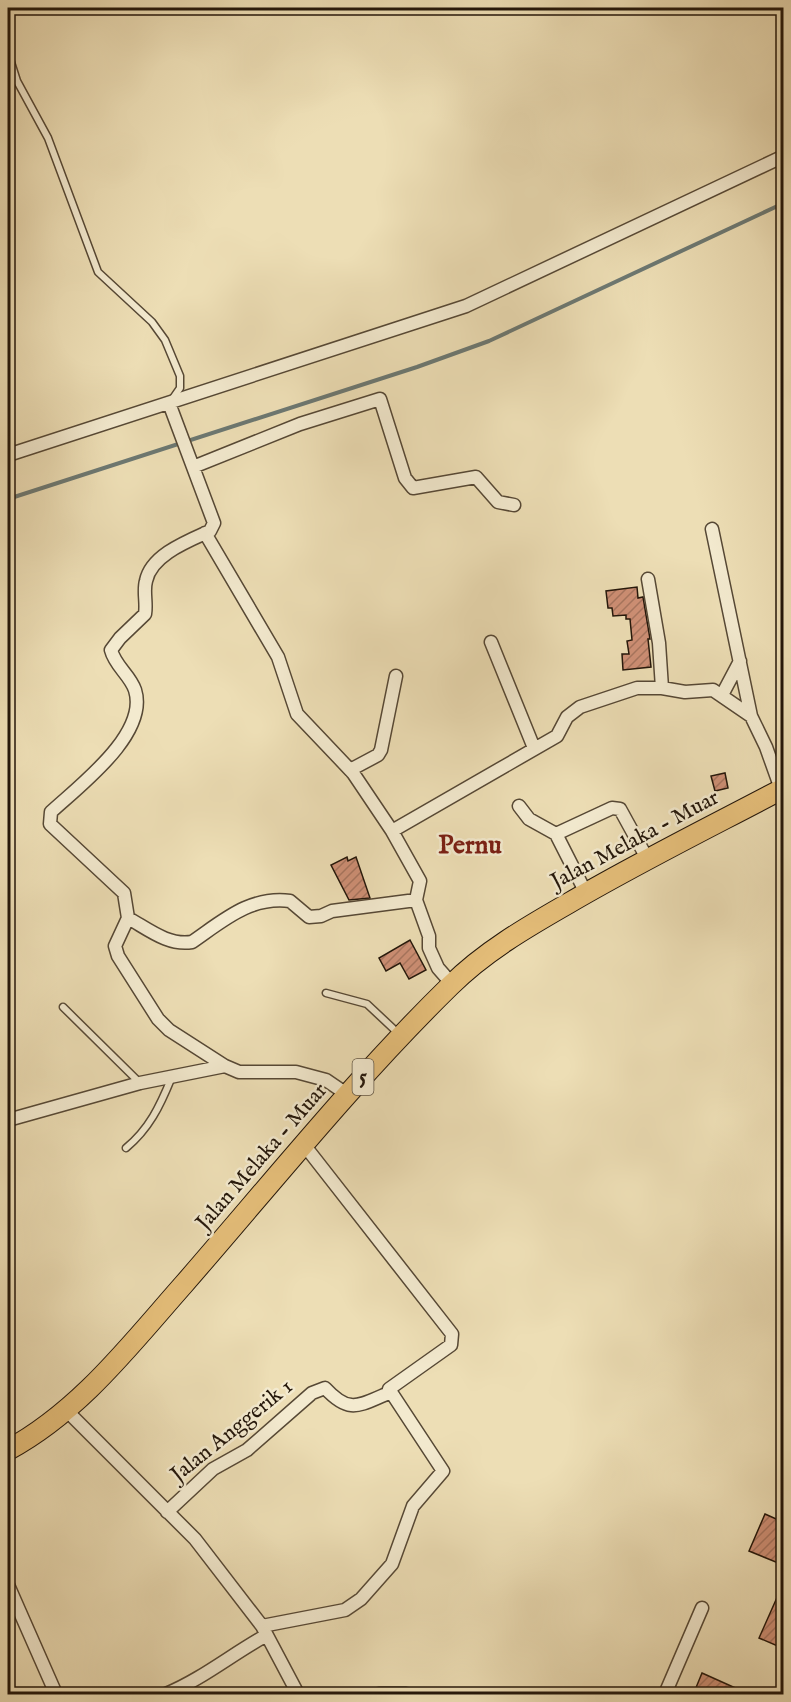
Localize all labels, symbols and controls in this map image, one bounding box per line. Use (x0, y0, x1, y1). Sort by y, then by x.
street label: Jalan Melaka - Muar (543, 784, 724, 898)
district label: Pernu (438, 829, 502, 862)
road number: 5 (352, 1059, 374, 1095)
street label: Jalan Melaka - Muar (188, 1077, 334, 1239)
street label: Jalan Anggerik 1 (163, 1373, 299, 1491)

